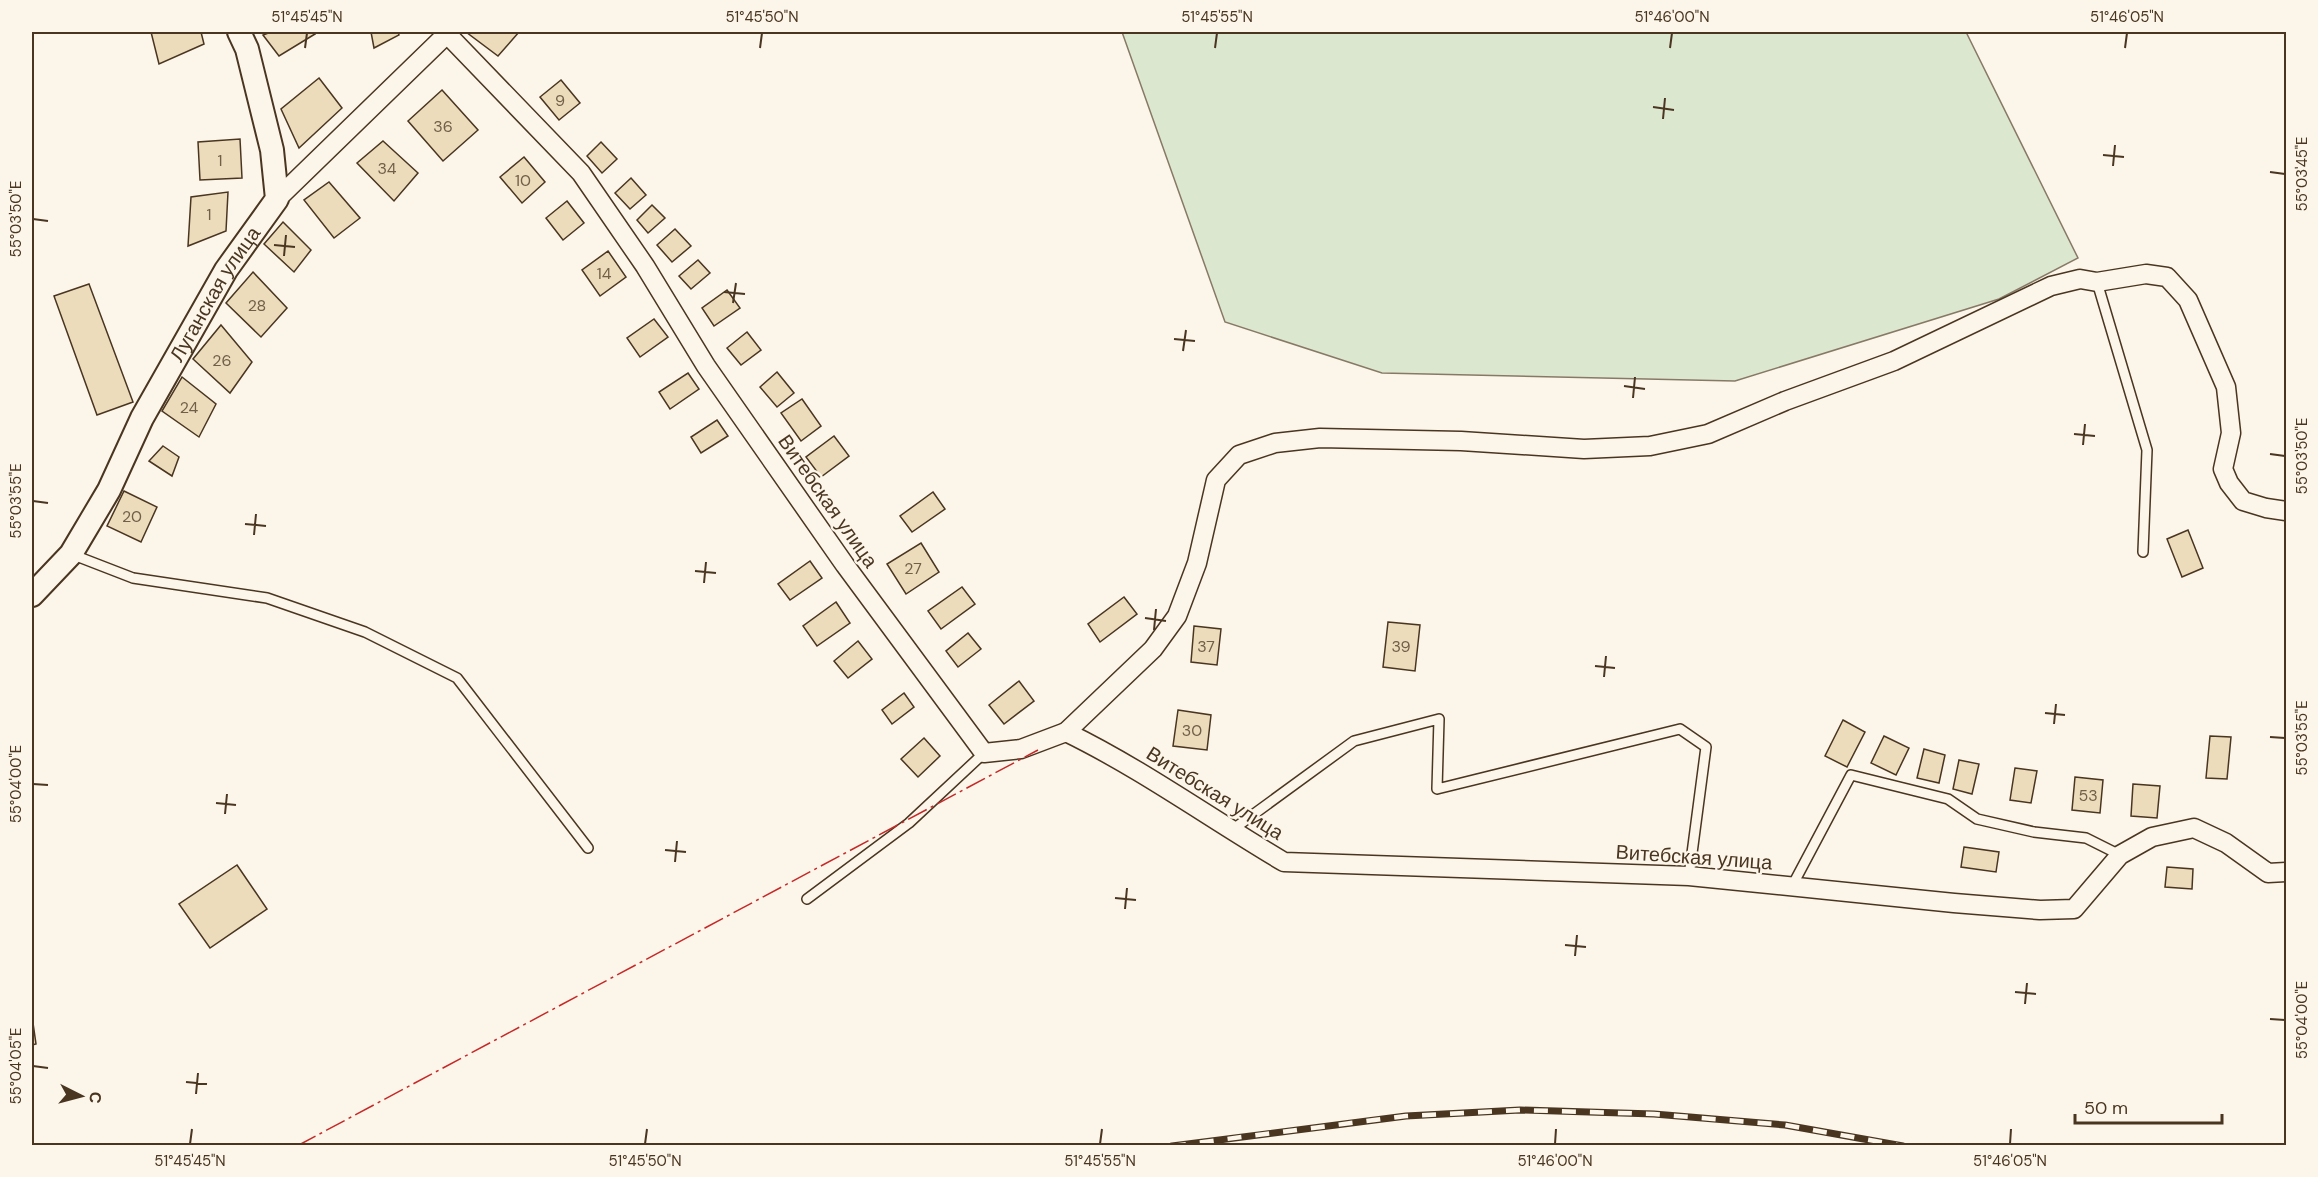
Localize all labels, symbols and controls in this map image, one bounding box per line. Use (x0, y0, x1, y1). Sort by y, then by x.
text: 51°45'45"N (271, 7, 343, 27)
text: 51°45'50"N (725, 7, 799, 27)
text: 51°45'55"N (1181, 7, 1253, 27)
text: 51°46'00"N (1634, 7, 1710, 27)
text: 51°46'05"N (2090, 7, 2164, 27)
house number: 9 (555, 90, 565, 111)
house number: 36 (433, 116, 453, 137)
text: 55°03'45"E (2292, 136, 2312, 212)
house number: 1 (218, 150, 223, 171)
house number: 34 (377, 158, 397, 179)
house number: 10 (515, 170, 531, 191)
text: 55°03'50"E (6, 181, 26, 257)
house number: 1 (207, 204, 212, 225)
street label: Луганская улица (164, 221, 267, 366)
house number: 14 (597, 263, 612, 284)
house number: 28 (248, 295, 266, 316)
house number: 26 (212, 350, 232, 371)
house number: 24 (180, 397, 199, 418)
text: 55°03'50"E (2292, 418, 2312, 494)
street label: Витебская улица (772, 429, 884, 573)
text: 55°03'55"E (6, 463, 26, 539)
house number: 20 (122, 506, 142, 527)
house number: 27 (904, 558, 922, 579)
house number: 37 (1197, 636, 1215, 657)
house number: 39 (1391, 636, 1411, 657)
text: 55°03'55"E (2292, 700, 2312, 776)
house number: 30 (1182, 720, 1202, 741)
street label: Витебская улица (1142, 740, 1289, 846)
text: 55°04'00"E (6, 745, 26, 823)
house number: 53 (2078, 785, 2098, 806)
street label: Витебская улица (1615, 839, 1774, 876)
text: 55°04'00"E (2292, 981, 2312, 1059)
text: 55°04'05"E (6, 1027, 26, 1105)
north arrow (51, 1066, 111, 1126)
scale bar (2075, 1087, 2222, 1125)
text: С (84, 1091, 106, 1105)
text: 50 m (2084, 1096, 2128, 1120)
text: 51°45'45"N (154, 1151, 226, 1171)
text: 51°45'50"N (608, 1151, 682, 1171)
text: 51°45'55"N (1064, 1151, 1136, 1171)
text: 51°46'00"N (1517, 1151, 1593, 1171)
text: 51°46'05"N (1973, 1151, 2047, 1171)

